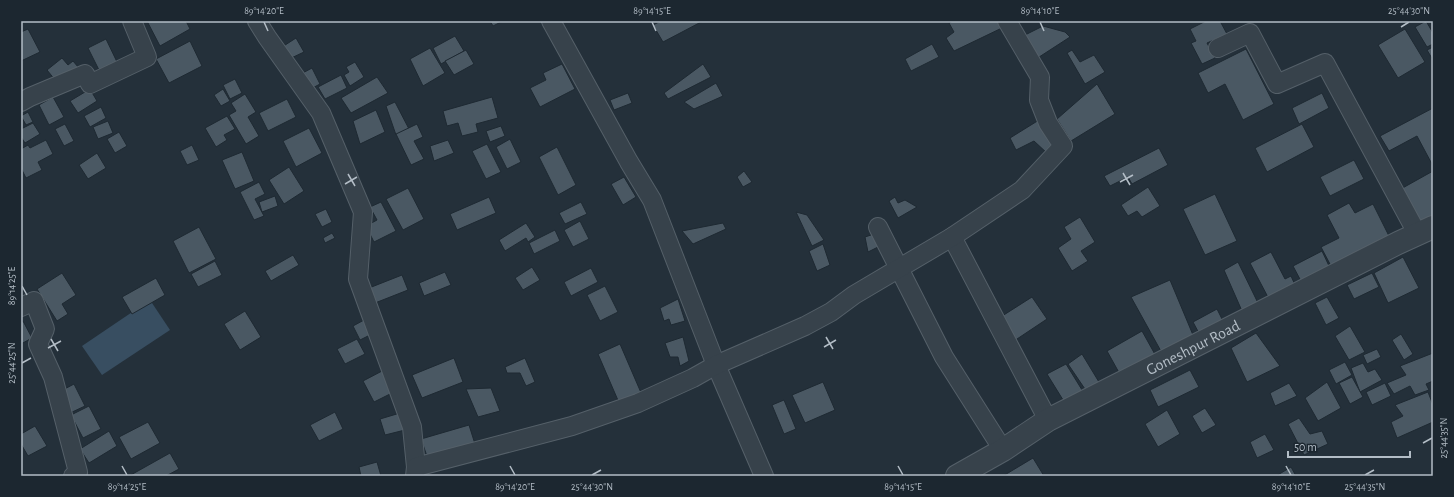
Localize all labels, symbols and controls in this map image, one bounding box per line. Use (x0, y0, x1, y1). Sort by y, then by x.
text: 89°14'20"E (244, 6, 284, 16)
text: 89°14'15"E (633, 6, 671, 16)
text: 89°14'10"E (1021, 6, 1059, 16)
text: 25°44'30"N (1388, 6, 1430, 16)
text: 89°14'25"E (7, 267, 17, 305)
street label: Goneshpur Road (1144, 317, 1243, 378)
text: 25°44'25"N (7, 342, 17, 384)
text: 25°44'35"N (1439, 418, 1449, 458)
scale bar (1288, 433, 1410, 459)
text: 50 m (1294, 441, 1317, 453)
text: 89°14'25"E (108, 482, 146, 492)
text: 89°14'20"E (495, 482, 535, 492)
text: 25°44'30"N (571, 482, 613, 492)
text: 89°14'15"E (884, 482, 922, 492)
text: 89°14'10"E (1272, 482, 1310, 492)
text: 25°44'35"N (1345, 482, 1385, 492)

